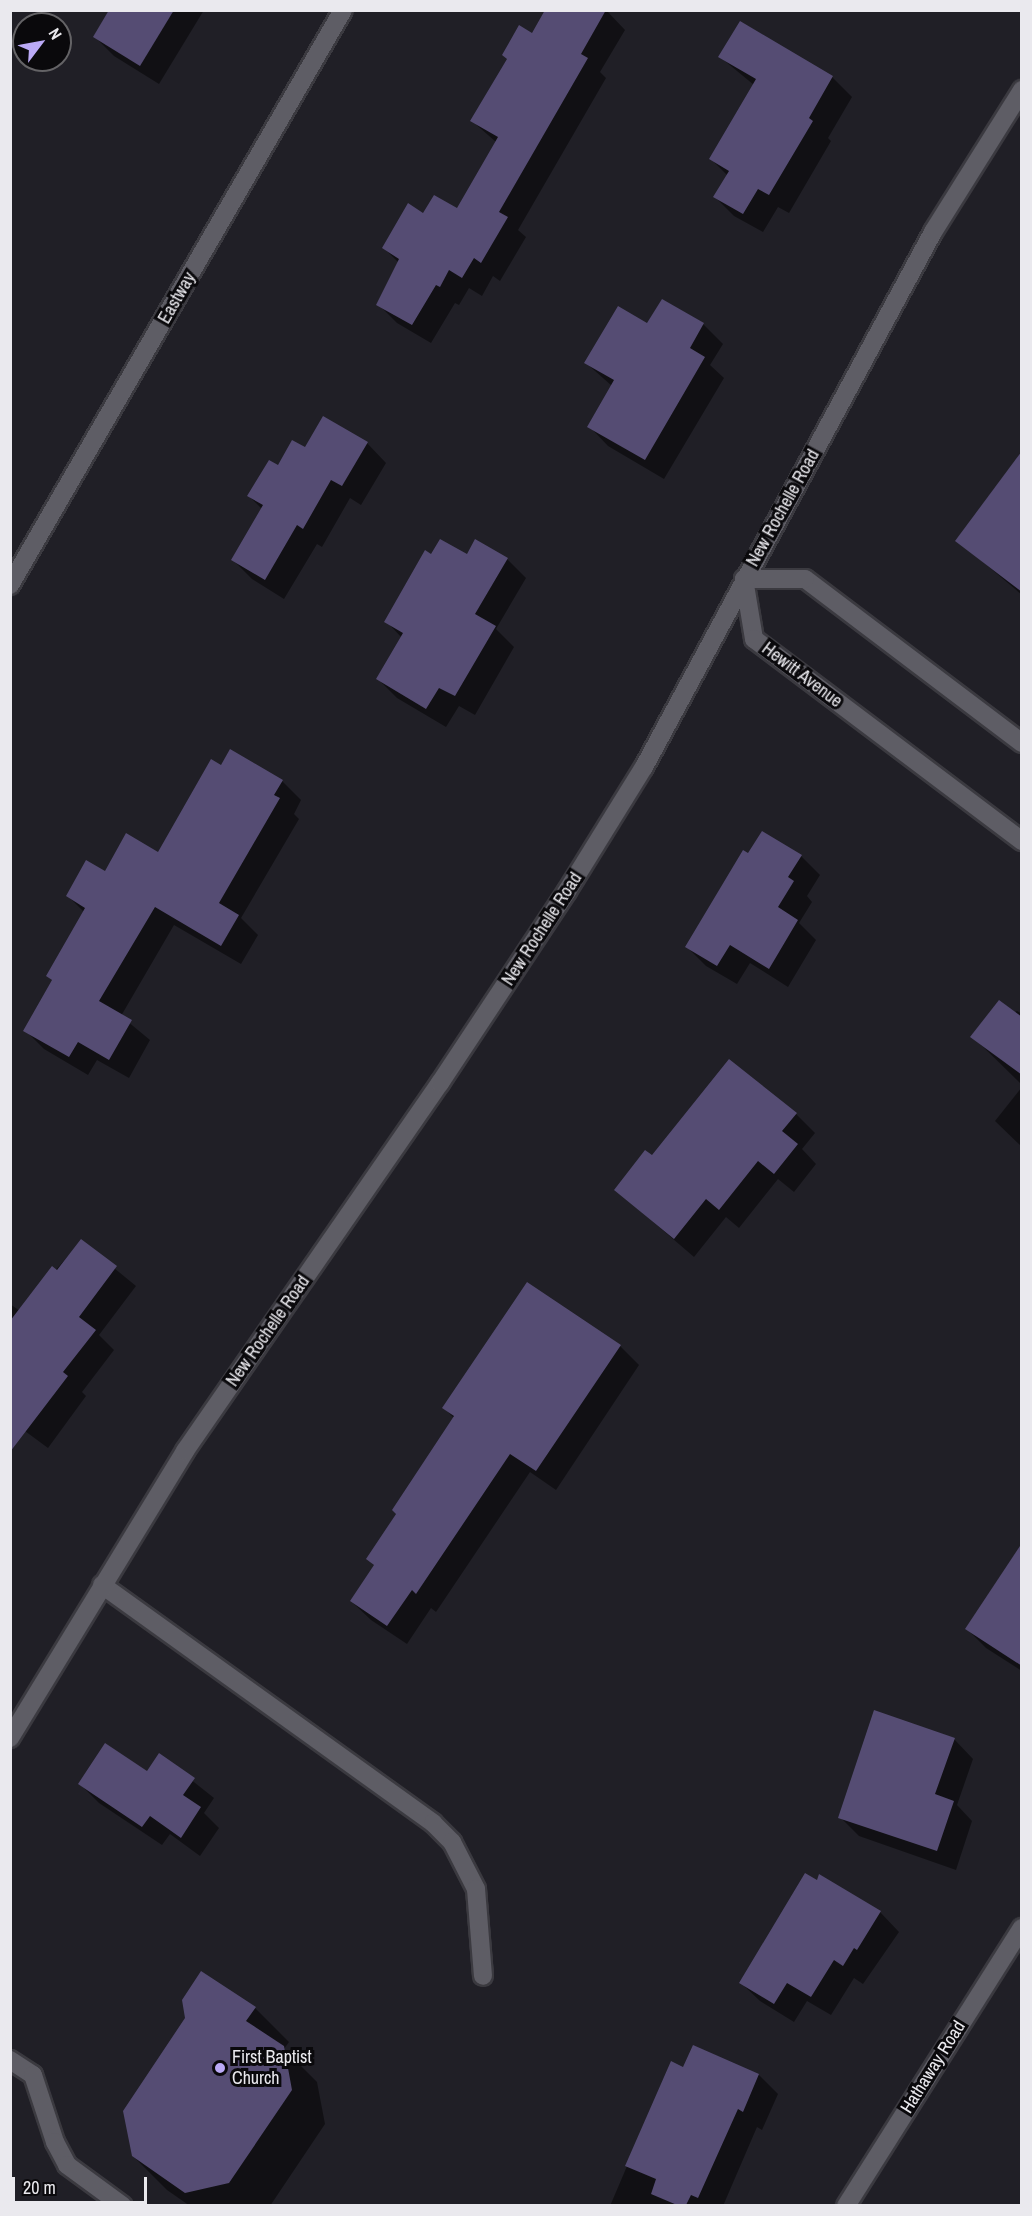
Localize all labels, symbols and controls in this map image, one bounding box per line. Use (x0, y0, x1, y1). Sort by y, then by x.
north arrow (12, 12, 72, 72)
text: N (44, 24, 67, 43)
street label: Eastway (154, 268, 200, 328)
street label: New Rochelle Road (742, 446, 824, 570)
street label: Hewitt Avenue (757, 638, 847, 712)
street label: New Rochelle Road (497, 868, 587, 990)
street label: New Rochelle Road (222, 1271, 314, 1391)
street label: Hathaway Road (896, 2017, 970, 2117)
place label: First Baptist Church (232, 2047, 312, 2090)
marker: First Baptist Church (213, 2061, 227, 2075)
scale bar (15, 2165, 150, 2203)
text: 20 m (23, 2175, 56, 2200)

